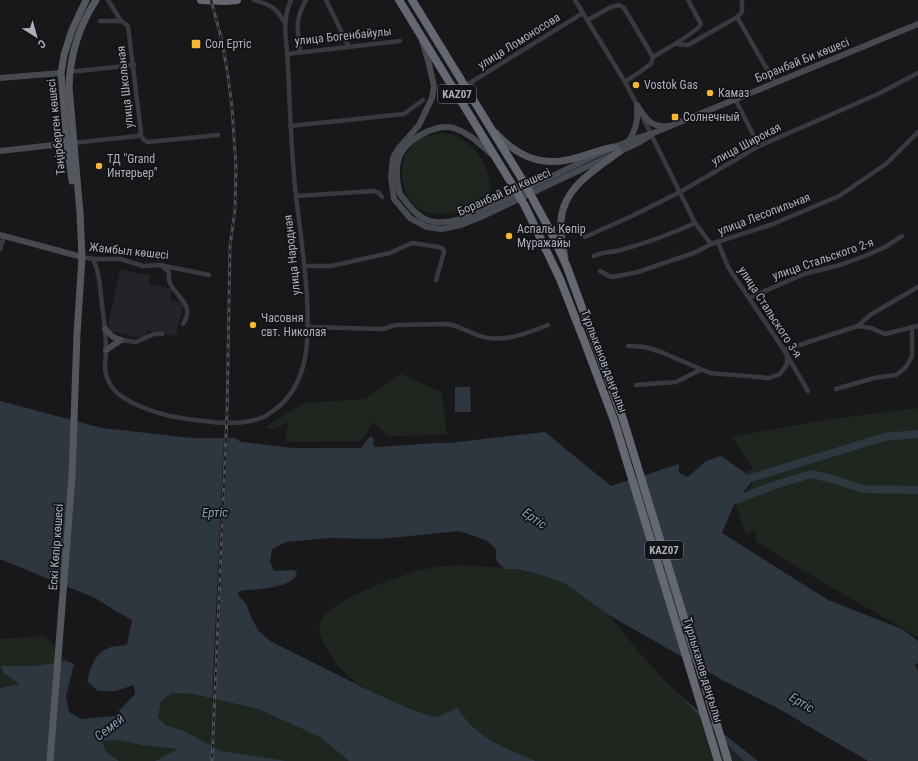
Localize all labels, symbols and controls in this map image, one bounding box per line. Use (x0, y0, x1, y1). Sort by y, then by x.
street label: улица Ломоносова (475, 10, 563, 72)
north arrow (16, 16, 56, 56)
street label: улица Богенбайулы (294, 24, 392, 48)
street label: Боранбай Би көшесі (753, 35, 851, 85)
text: С (35, 37, 48, 51)
place label: Сол Ертіс (205, 37, 252, 51)
marker: Сол Ертіс (190, 38, 202, 50)
street label: улица Школьная (114, 45, 136, 129)
street label: Тәңірберген көшесі (44, 78, 68, 176)
place label: Vostok Gas (644, 78, 698, 92)
marker: Vostok Gas (631, 80, 641, 90)
road number: KAZ07 (438, 85, 476, 103)
place label: Камаз (718, 86, 749, 100)
marker: Камаз (705, 88, 715, 98)
place label: Солнечный (683, 110, 740, 124)
marker: Солнечный (670, 112, 680, 122)
street label: улица Широкая (709, 120, 783, 168)
place label: ТД "Grand Интерьер" (107, 152, 158, 180)
marker: ТД "Grand Интерьер" (94, 161, 104, 171)
street label: Боранбай Би көшесі (455, 165, 553, 219)
street label: улица Лесопильная (716, 190, 812, 238)
street label: улица Народная (281, 214, 303, 296)
place label: Аспалы Көпір Мұражайы (517, 222, 586, 250)
marker: Аспалы Көпір Мұражайы (504, 231, 514, 241)
street label: улица Стальского 2-я (770, 235, 876, 283)
street label: Жамбыл көшесі (89, 240, 169, 262)
street label: улица Стальского 3-я (735, 264, 805, 360)
street label: Тұрлыханов даңғылы (578, 308, 630, 414)
place label: Часовня свт. Николая (261, 311, 326, 339)
marker: Часовня свт. Николая (248, 320, 258, 330)
street label: Ескі Көпір көшесі (46, 503, 66, 591)
water label: Ертіс (202, 505, 228, 520)
water label: Ертіс (520, 505, 550, 532)
road number: KAZ07 (645, 541, 683, 559)
street label: Тұрлыханов даңғылы (680, 616, 726, 724)
water label: Ертіс (787, 689, 817, 716)
water label: Семей (91, 711, 128, 744)

